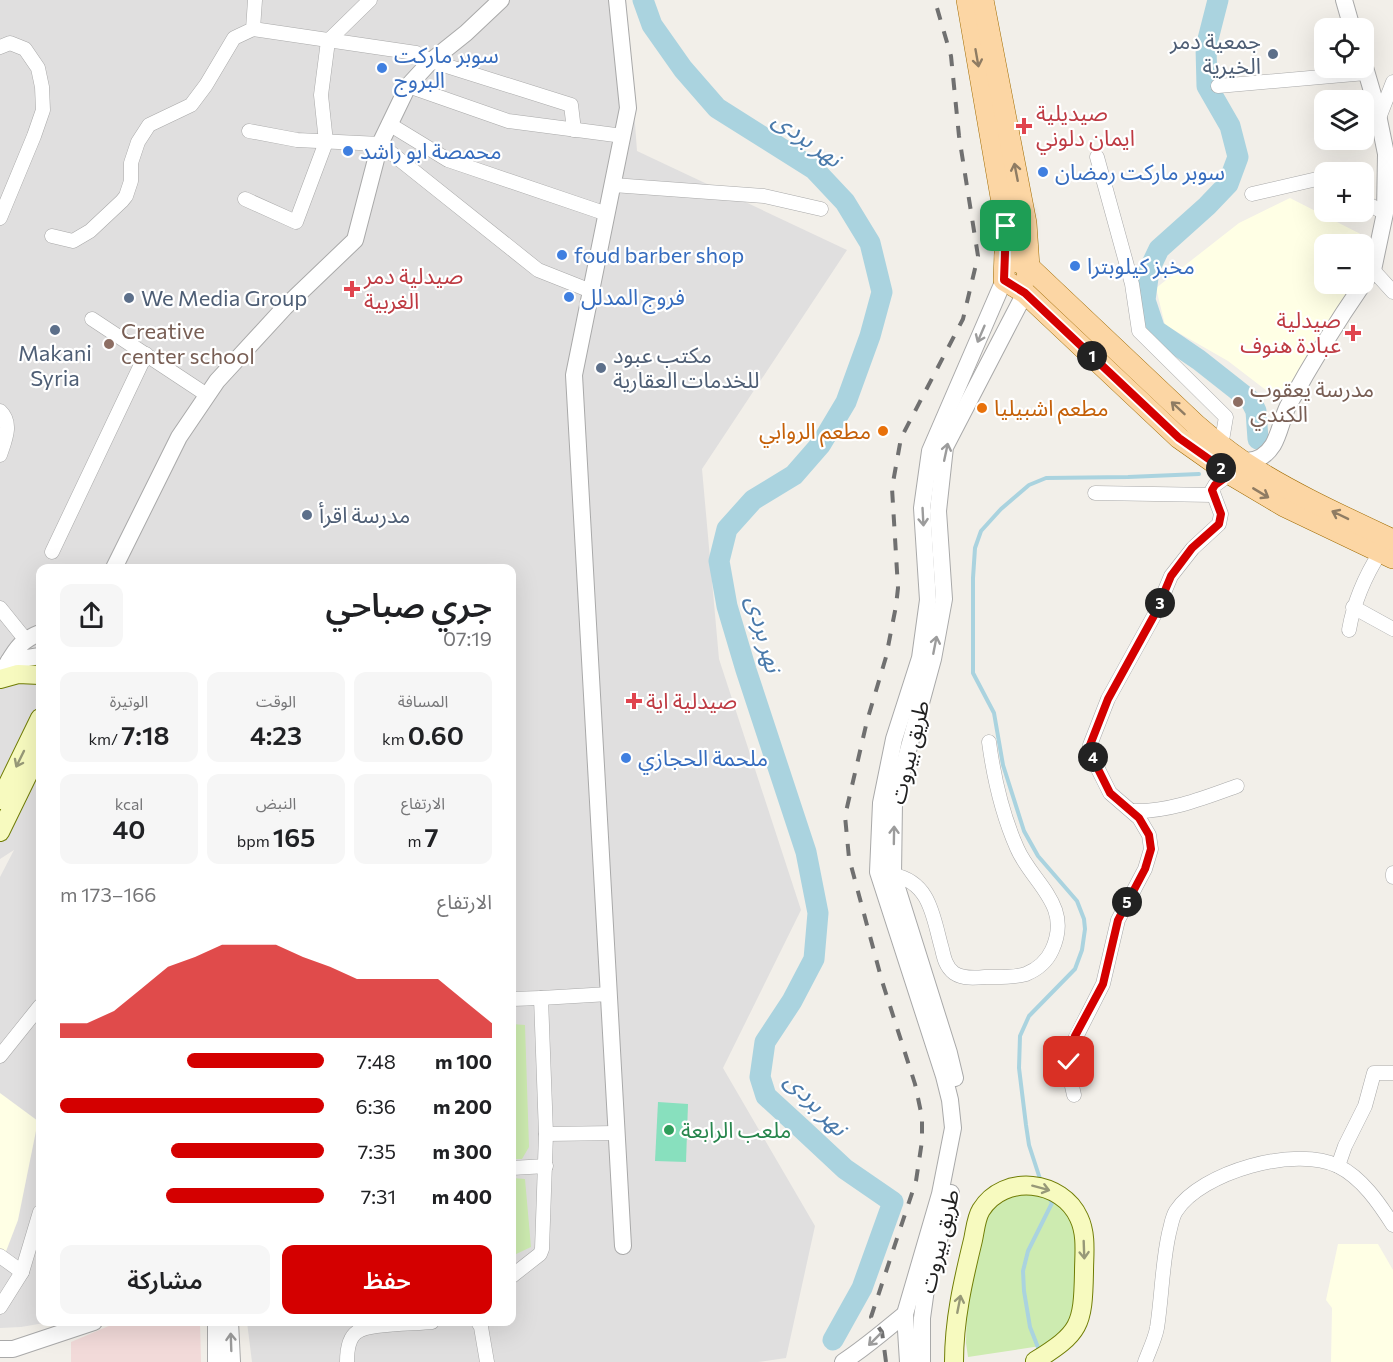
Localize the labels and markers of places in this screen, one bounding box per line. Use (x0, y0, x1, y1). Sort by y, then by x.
place label: جمعية دمر الخيرية (1169, 27, 1261, 79)
place label: سوبر ماركت البروج (394, 41, 499, 97)
marker: جمعية دمر الخيرية (1266, 47, 1280, 61)
marker: سوبر ماركت البروج (375, 61, 389, 75)
place label: صيديلية ايمان دلوني (1036, 99, 1135, 155)
marker: صيديلية ايمان دلوني (1017, 119, 1031, 133)
place label: محمصة ابو راشد (360, 137, 502, 165)
marker: محمصة ابو راشد (341, 144, 355, 158)
place label: سوبر ماركت رمضان (1055, 158, 1225, 186)
marker: سوبر ماركت رمضان (1036, 165, 1050, 179)
pin (980, 200, 1031, 251)
place label: foud barber shop (574, 241, 744, 268)
marker: foud barber shop (555, 248, 569, 262)
place label: مخبز كيلوبترا (1087, 252, 1195, 279)
marker: مخبز كيلوبترا (1068, 259, 1082, 273)
place label: صيدلية دمر الغربية (363, 262, 463, 314)
marker: صيدلية دمر الغربية (345, 282, 359, 296)
place label: فروج المدلل (581, 283, 685, 314)
place label: We Media Group (141, 284, 307, 311)
marker: فروج المدلل (562, 290, 576, 304)
marker: We Media Group (122, 291, 136, 305)
place label: صيدلية عبادة هنوف (1240, 306, 1341, 358)
place label: Creative center school (121, 317, 255, 369)
marker: Makani Syria (48, 323, 62, 337)
marker: صيدلية عبادة هنوف (1346, 326, 1360, 340)
marker: Creative center school (102, 337, 116, 351)
place label: Makani Syria (18, 339, 92, 391)
place label: مكتب عبود للخدمات العقارية (613, 341, 759, 394)
pin: 1 (1077, 341, 1107, 371)
marker: مكتب عبود للخدمات العقارية (594, 361, 608, 375)
place label: مدرسة يعقوب الكندي (1250, 375, 1374, 431)
place label: مطعم اشبيليا (994, 394, 1109, 425)
marker: مدرسة يعقوب الكندي (1231, 395, 1245, 409)
marker: مطعم اشبيليا (975, 401, 989, 415)
place label: مطعم الروابي (759, 417, 871, 448)
marker: مطعم الروابي (876, 424, 890, 438)
pin: 2 (1206, 453, 1236, 483)
place label: مدرسة اقرأ (319, 501, 410, 529)
marker: مدرسة اقرأ (300, 508, 314, 522)
pin: 3 (1145, 588, 1175, 618)
place label: صيدلية اية (646, 687, 737, 714)
marker: صيدلية اية (627, 694, 641, 708)
pin: 4 (1078, 742, 1108, 772)
place label: ملحمة الحجازي (638, 744, 768, 775)
marker: ملحمة الحجازي (619, 751, 633, 765)
pin: 5 (1112, 887, 1142, 917)
pin (1043, 1036, 1094, 1087)
place label: ملعب الرابعة (681, 1116, 791, 1143)
marker: ملعب الرابعة (662, 1123, 676, 1137)

